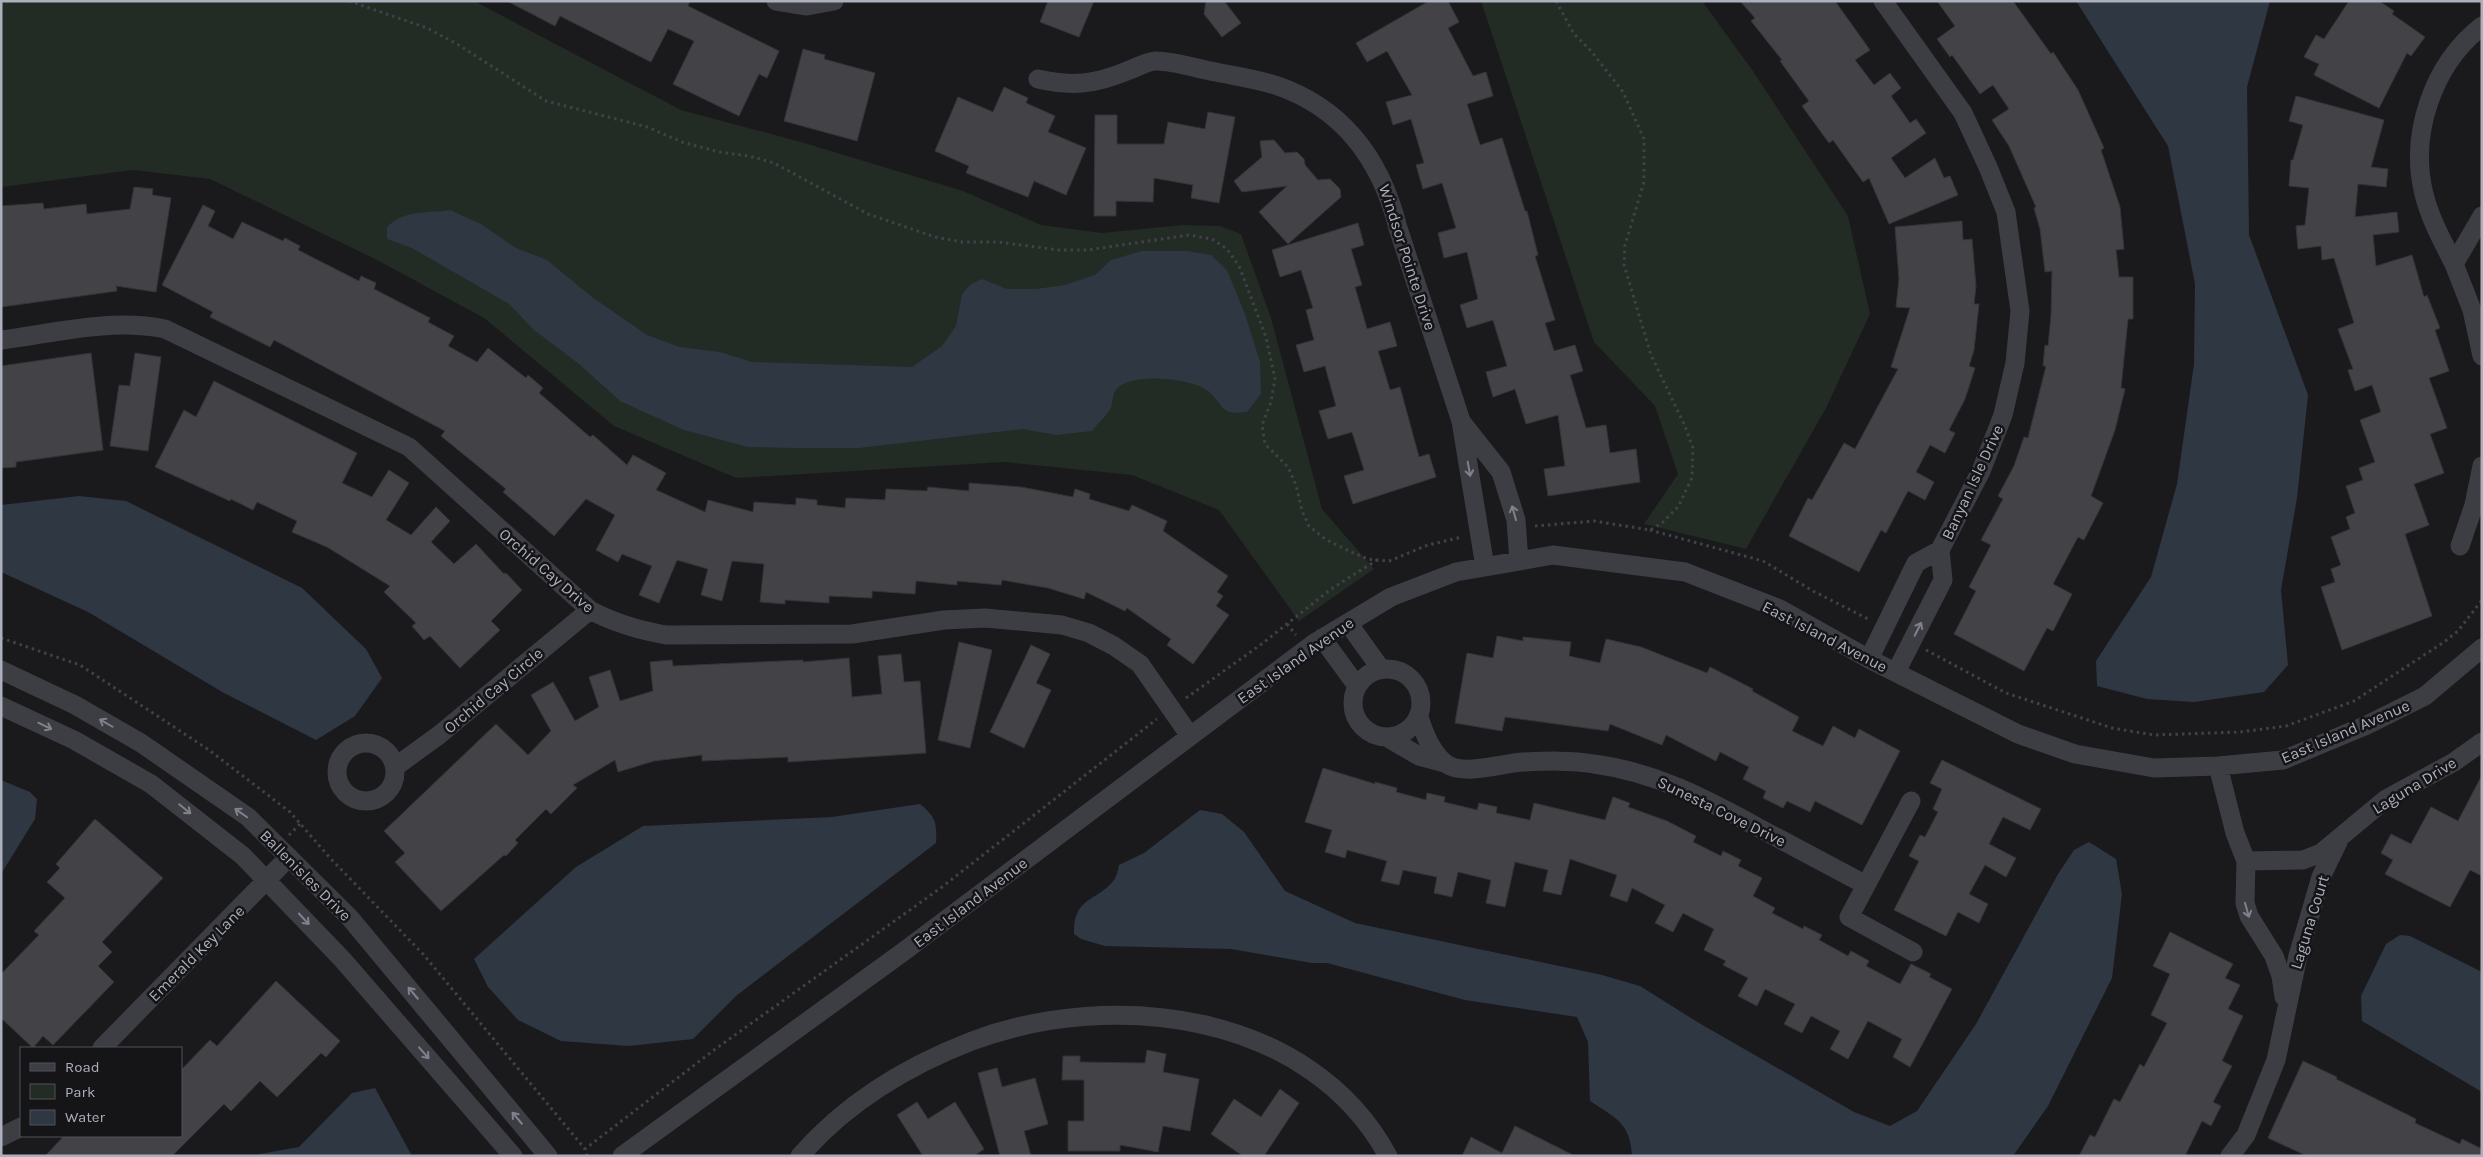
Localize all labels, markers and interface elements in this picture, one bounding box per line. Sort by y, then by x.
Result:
street label: Windsor Pointe Drive [1375,182,1440,333]
street label: Banyan Isle Drive [1937,422,2007,543]
one-way arrow [1465,461,1475,477]
one-way arrow [1508,505,1518,521]
street label: Orchid Cay Drive [495,524,598,617]
street label: East Island Avenue [1759,597,1890,676]
street label: East Island Avenue [1233,613,1357,708]
one-way arrow [1913,621,1923,636]
street label: Orchid Cay Circle [440,643,547,737]
street label: East Island Avenue [2278,696,2412,767]
one-way arrow [99,717,113,727]
one-way arrow [37,722,52,732]
street label: Laguna Drive [2369,753,2460,818]
street label: Sunesta Cove Drive [1655,772,1789,851]
one-way arrow [178,804,191,815]
one-way arrow [234,808,248,818]
street label: Ballenisles Drive [256,826,355,925]
street label: East Island Avenue [910,853,1031,951]
street label: Laguna Court [2286,873,2333,971]
street label: Emerald Key Lane [144,901,248,1005]
one-way arrow [2243,901,2253,917]
one-way arrow [299,912,310,925]
one-way arrow [407,987,418,1000]
legend [20,1047,182,1137]
one-way arrow [418,1047,430,1060]
text: Road [65,1058,100,1076]
text: Park [65,1083,95,1101]
text: Water [65,1108,106,1126]
one-way arrow [511,1112,522,1125]

